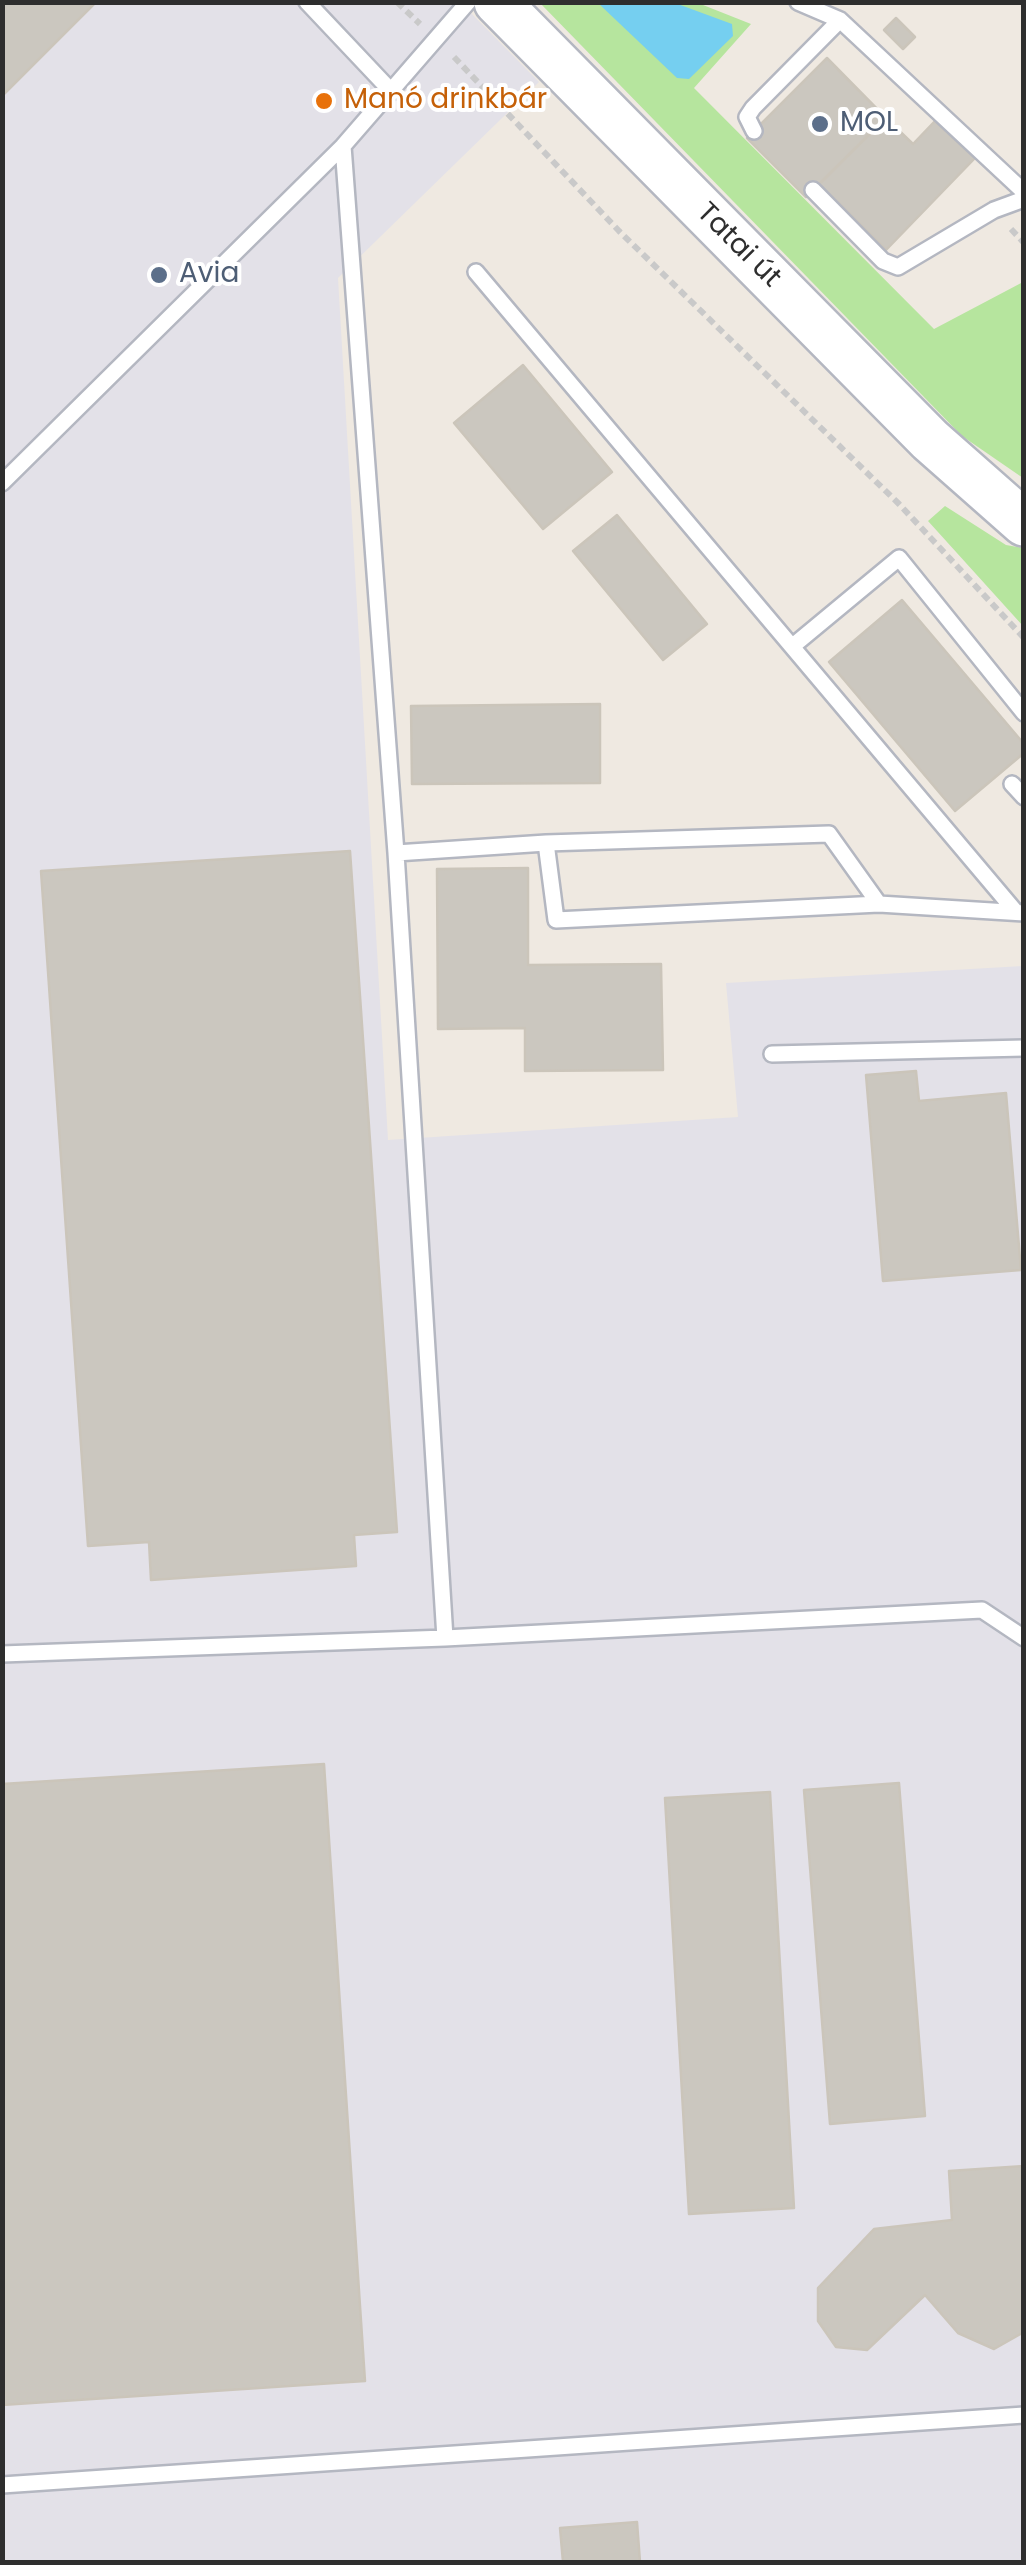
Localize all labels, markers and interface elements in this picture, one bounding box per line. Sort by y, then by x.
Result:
place label: Manó drinkbár [344,84,547,118]
marker: Manó drinkbár [313,90,335,112]
place label: MOL [840,107,898,141]
marker: MOL [809,113,831,135]
street label: Tatai út [689,197,787,295]
place label: Avia [179,258,239,292]
marker: Avia [148,264,170,286]

